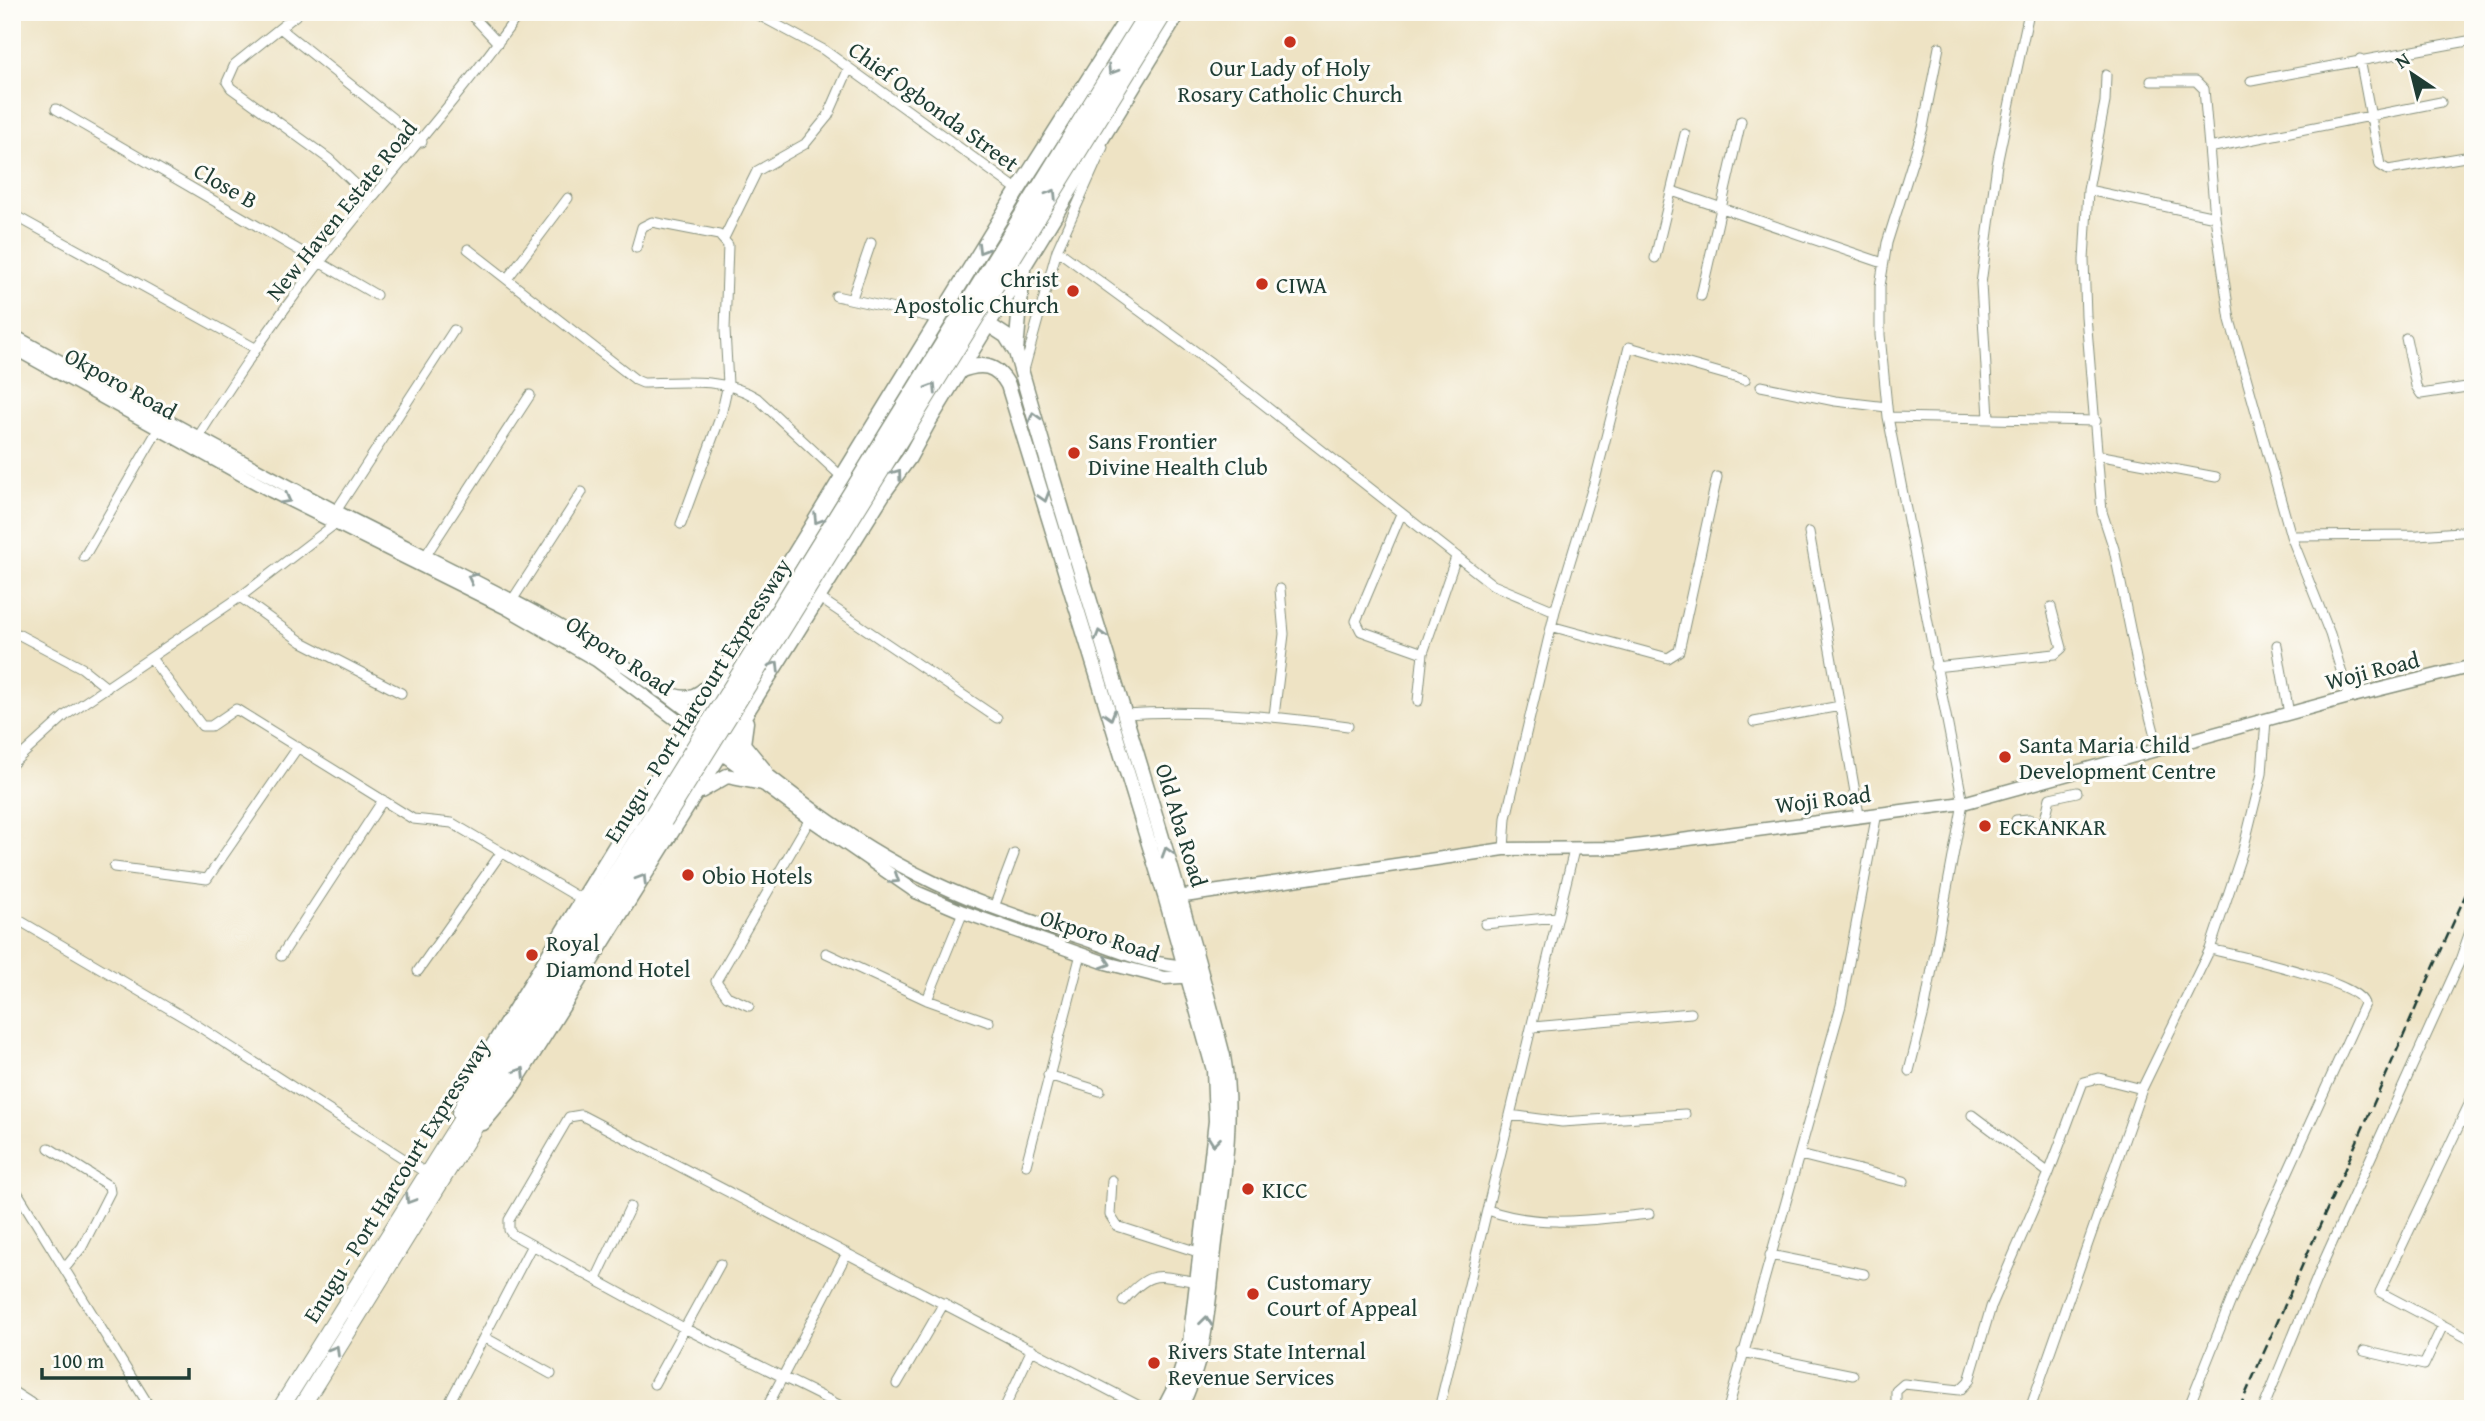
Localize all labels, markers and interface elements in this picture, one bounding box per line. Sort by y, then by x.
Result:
street label: Chief Ogbonda Street [842,33,1026,179]
marker: Our Lady of Holy Rosary Catholic Church [1282,34,1298,50]
north arrow [2376,38,2446,108]
text: N [2389,45,2416,75]
place label: Our Lady of Holy Rosary Catholic Church [1177,51,1403,110]
one-way arrow [1108,63,1121,76]
street label: New Haven Estate Road [258,112,425,308]
street label: Close B [188,154,264,216]
one-way arrow [1043,189,1056,202]
one-way arrow [978,241,991,254]
place label: Christ Apostolic Church [894,262,1059,321]
place label: CIWA [1276,268,1327,301]
marker: CIWA [1254,276,1270,292]
marker: Christ Apostolic Church [1065,283,1081,299]
street label: Okporo Road [59,339,184,428]
one-way arrow [924,382,937,395]
one-way arrow [1027,411,1042,423]
place label: Sans Frontier Divine Health Club [1088,424,1268,483]
marker: Sans Frontier Divine Health Club [1066,445,1082,461]
one-way arrow [889,469,902,482]
one-way arrow [279,490,292,504]
one-way arrow [1035,491,1050,503]
one-way arrow [814,511,827,524]
street label: Enugu - Port Harcourt Expressway [596,551,799,849]
one-way arrow [467,572,479,586]
street label: Okporo Road [559,607,681,704]
one-way arrow [1094,629,1108,642]
street label: Woji Road [2321,642,2423,698]
one-way arrow [767,660,780,673]
one-way arrow [1101,709,1116,721]
place label: Santa Maria Child Development Centre [2019,728,2216,787]
marker: Santa Maria Child Development Centre [1997,749,2013,765]
street label: Old Aba Road [1148,759,1217,892]
street label: Woji Road [1773,777,1873,821]
place label: ECKANKAR [1999,810,2107,843]
marker: ECKANKAR [1977,818,1993,834]
one-way arrow [1161,847,1175,859]
place label: Obio Hotels [702,859,813,892]
marker: Obio Hotels [680,867,696,883]
one-way arrow [887,871,900,883]
one-way arrow [633,874,646,887]
street label: Okporo Road [1036,900,1165,970]
place label: Royal Diamond Hotel [546,926,690,985]
marker: Royal Diamond Hotel [524,947,540,963]
one-way arrow [1099,955,1112,969]
street label: Enugu - Port Harcourt Expressway [295,1031,498,1329]
one-way arrow [513,1067,526,1080]
one-way arrow [1206,1135,1221,1147]
place label: KICC [1262,1173,1308,1206]
marker: KICC [1240,1181,1256,1197]
one-way arrow [405,1192,418,1205]
place label: Customary Court of Appeal [1267,1265,1417,1324]
marker: Customary Court of Appeal [1245,1286,1261,1302]
one-way arrow [1198,1315,1213,1326]
place label: Rivers State Internal Revenue Services [1168,1334,1366,1393]
scale bar [42,1337,189,1381]
text: 100 m [52,1345,104,1376]
one-way arrow [327,1345,340,1357]
marker: Rivers State Internal Revenue Services [1146,1355,1162,1371]

